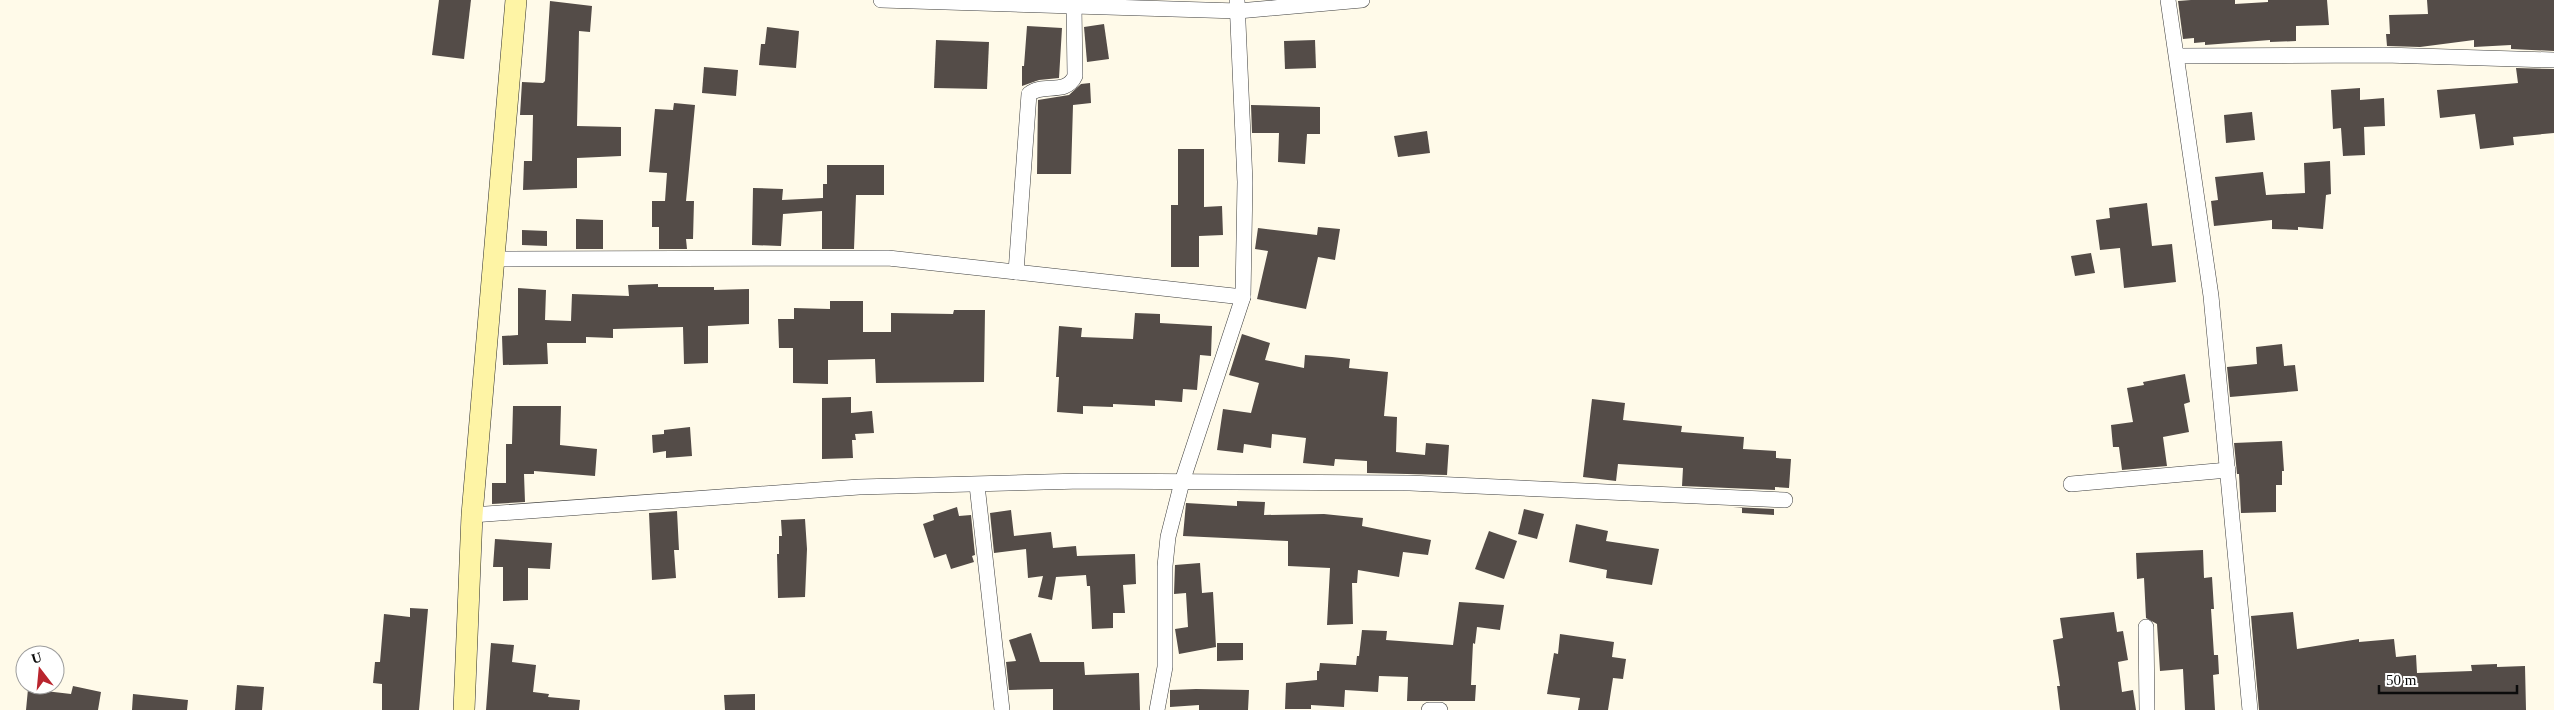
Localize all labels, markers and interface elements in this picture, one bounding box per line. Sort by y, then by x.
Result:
north arrow [15,645,65,695]
text: U [30,649,43,667]
scale bar [2379,662,2516,694]
text: 50 m [2386,672,2417,688]

